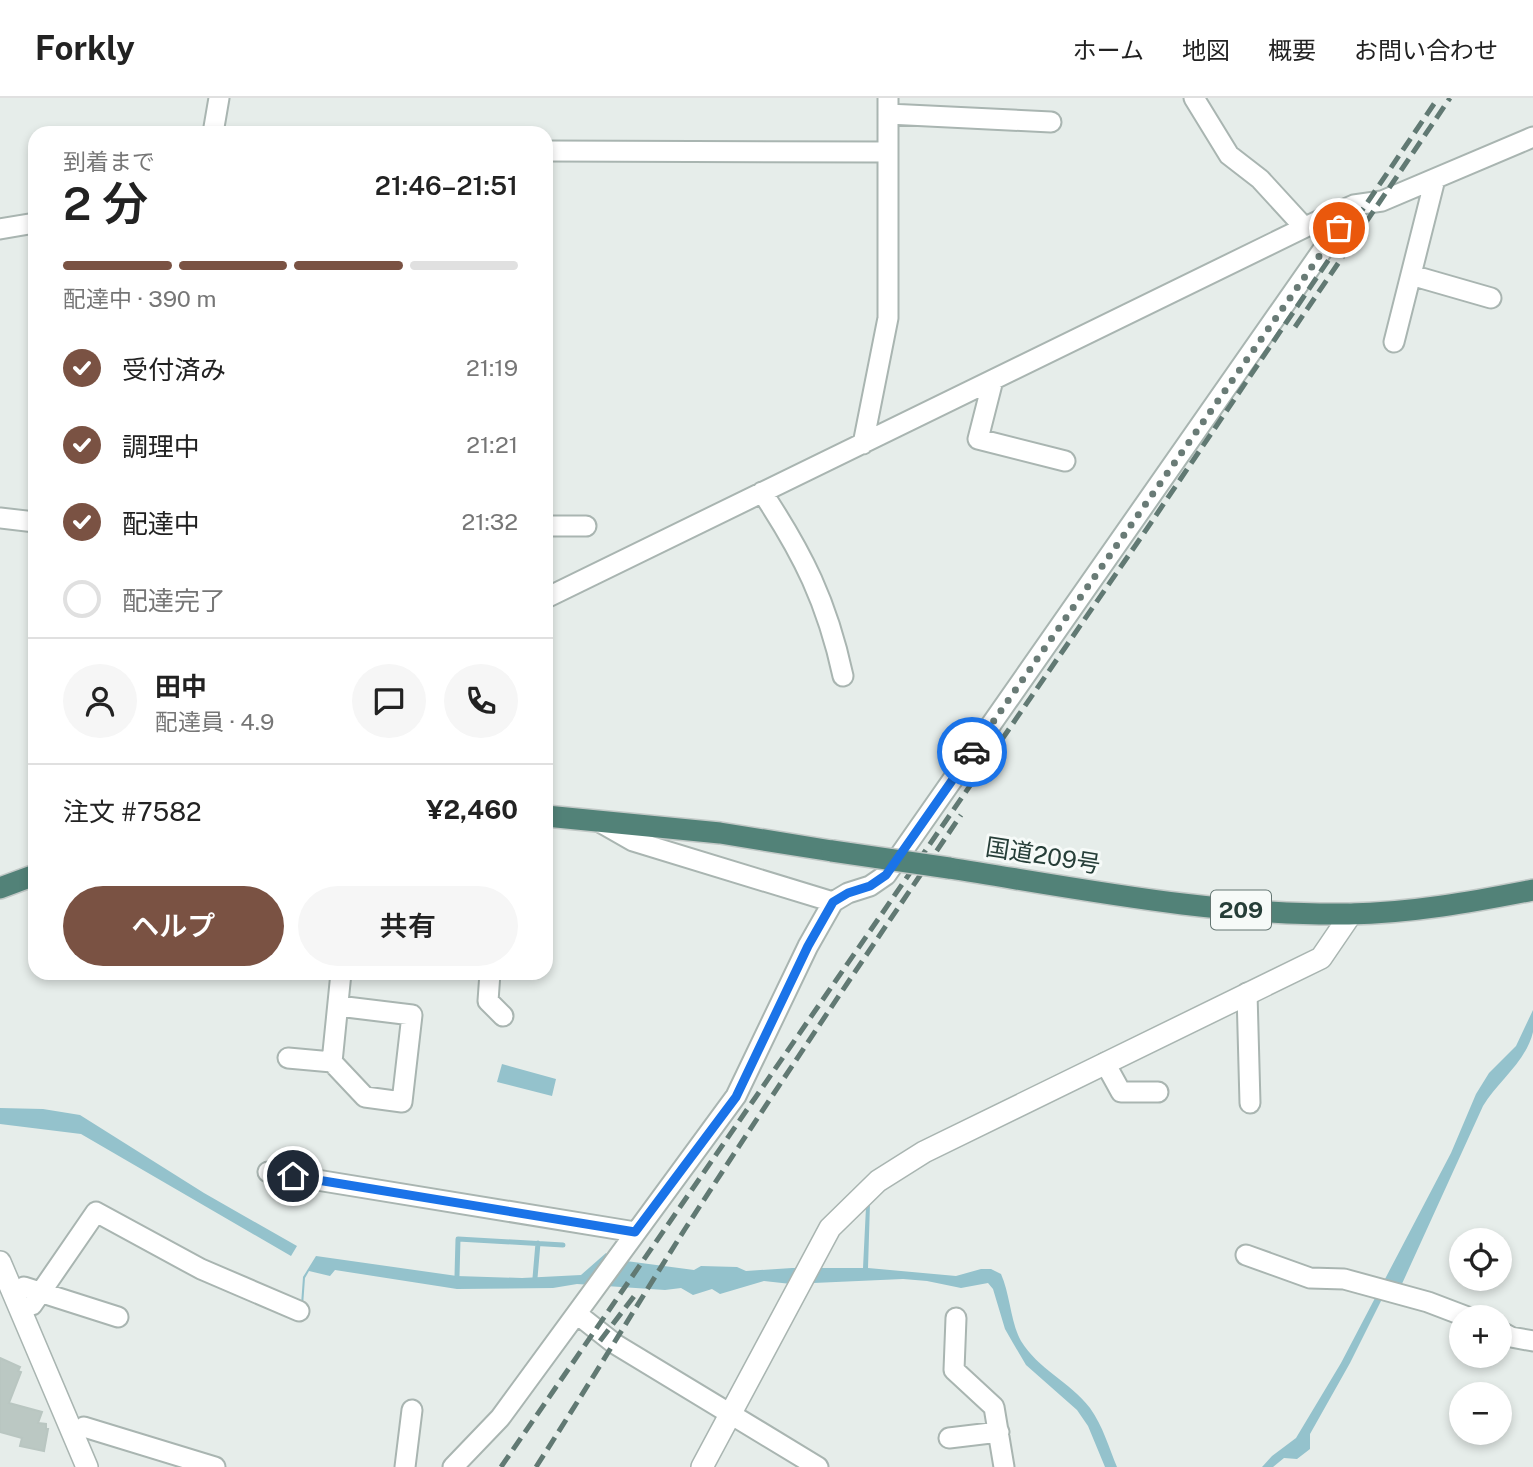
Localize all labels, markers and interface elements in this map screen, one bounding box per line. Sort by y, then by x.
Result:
text: Forkly [35,29,135,67]
text: ホーム [1073,36,1144,64]
text: 地図 [1182,36,1230,64]
text: 概要 [1268,36,1316,64]
text: お問い合わせ [1354,36,1498,64]
text: 到着まで [63,148,155,175]
text: 21:46–21:51 [375,170,518,201]
text: 2 分 [63,176,148,230]
pin [1309,198,1369,258]
icon: bag [1320,209,1358,247]
text: 配達中 · 390 m [63,285,216,312]
icon: check [63,349,101,387]
text: 受付済み [122,354,226,385]
text: 21:19 [466,354,518,381]
icon: check [63,426,101,464]
text: 調理中 [122,431,200,462]
text: 21:21 [466,431,518,458]
icon: check [63,503,101,541]
text: 配達中 [122,508,200,539]
text: 21:32 [462,508,518,535]
text: 配達完了 [122,585,226,616]
button: person [63,664,137,738]
button: chat [352,664,426,738]
button: phone [444,664,518,738]
text: 田中 [155,671,207,702]
text: 配達員 · 4.9 [155,708,274,735]
courier [937,717,1007,787]
icon: car [953,733,991,771]
text: ¥2,460 [426,794,518,825]
text: 注文 #7582 [63,796,202,827]
street label: 国道209号 [984,832,1103,878]
button: ヘルプ [63,886,284,966]
button: 共有 [298,886,518,966]
road number: 209 [1211,890,1271,930]
pin [263,1146,323,1206]
icon: home [274,1157,312,1195]
map controls [1449,1228,1512,1445]
button: locate [1449,1228,1512,1291]
button: + [1449,1305,1512,1368]
button: − [1449,1382,1512,1445]

